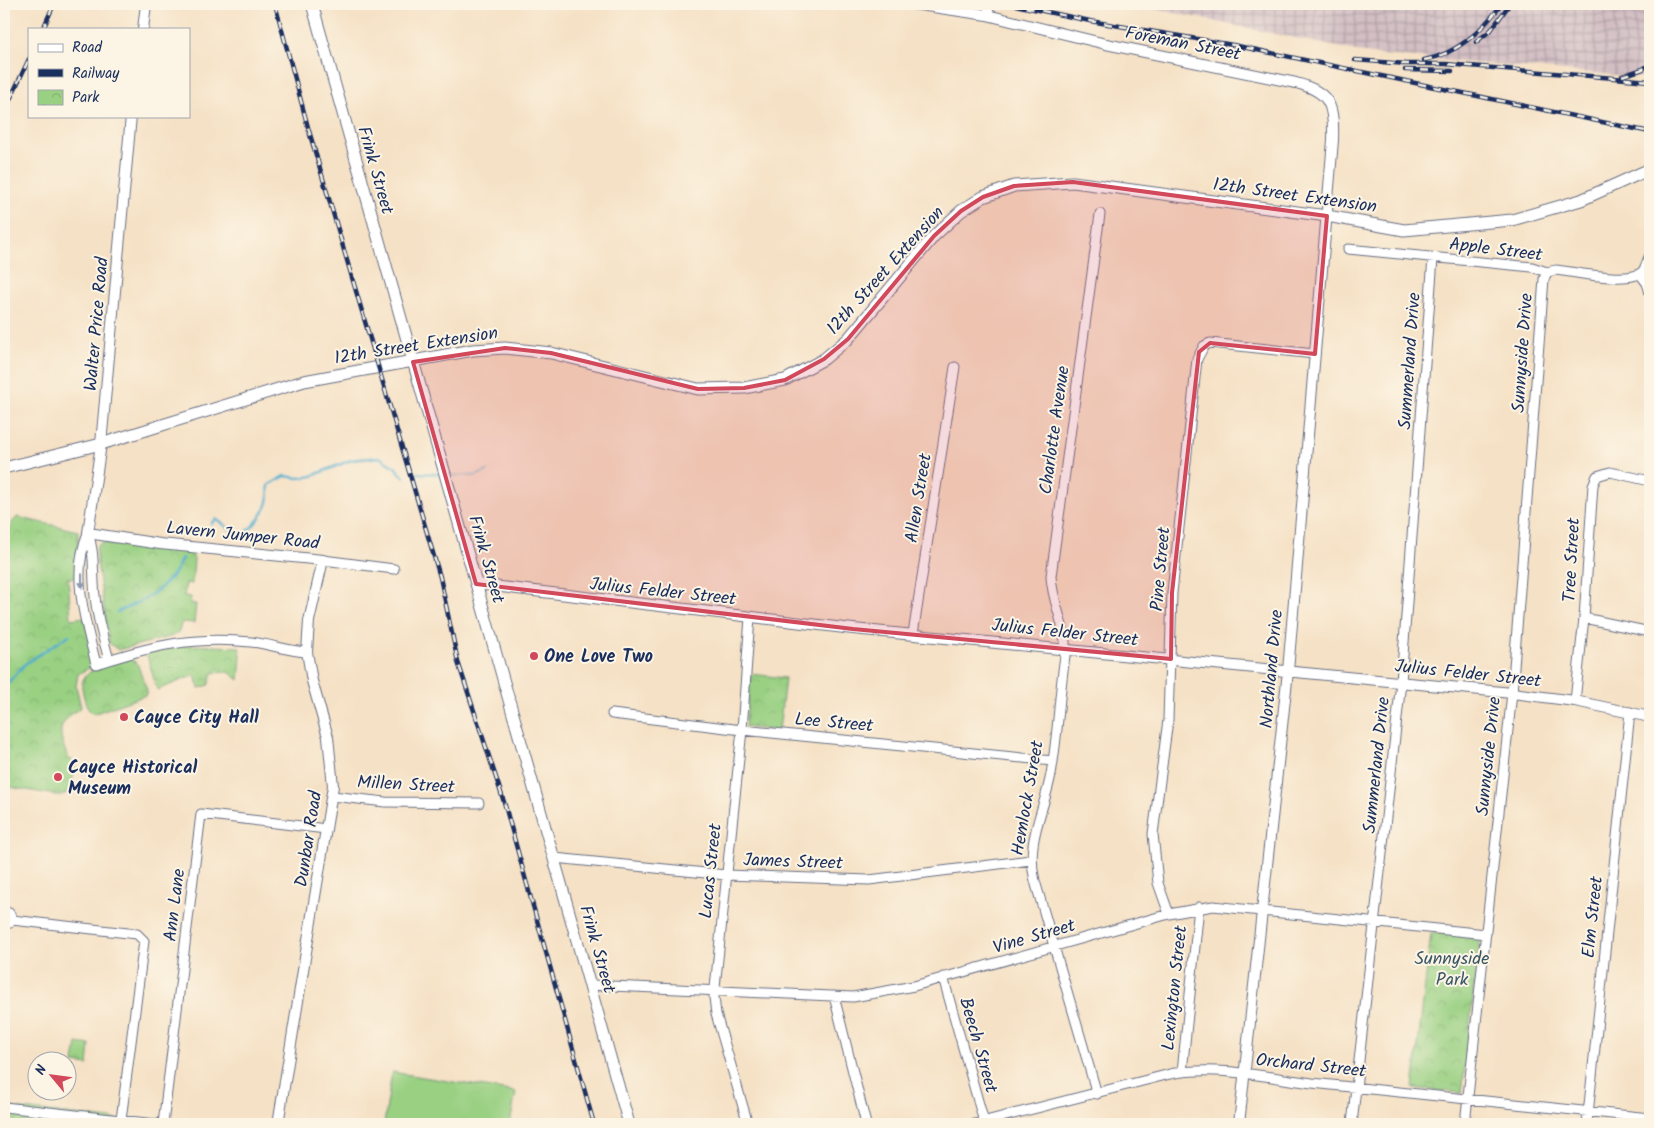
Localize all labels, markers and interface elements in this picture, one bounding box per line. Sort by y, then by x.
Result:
street label: Foreman Street [1123,19,1244,70]
legend [28,28,190,118]
text: Road [72,36,103,60]
text: Railway [72,62,120,86]
text: Park [72,86,100,110]
street label: Frink Street [348,123,401,219]
street label: 12th Street Extension [1211,171,1379,222]
street label: 12th Street Extension [820,200,952,342]
street label: Apple Street [1448,230,1545,271]
street label: Walter Price Road [77,255,118,392]
street label: Summerland Drive [1391,292,1430,431]
street label: Sunnyside Drive [1505,292,1542,414]
street label: 12th Street Extension [332,319,500,374]
street label: Charlotte Avenue [1032,364,1079,496]
street label: Allen Street [898,450,941,545]
street label: Frink Street [459,512,512,608]
street label: Lavern Jumper Road [165,514,322,559]
street label: Tree Street [1556,516,1589,603]
street label: Pine Street [1143,525,1180,613]
street label: Julius Felder Street [588,570,739,615]
one-way arrow [78,573,86,589]
street label: Northland Drive [1253,609,1292,730]
street label: Julius Felder Street [990,611,1141,656]
place label: One Love Two [544,643,653,672]
marker: One Love Two [528,650,540,662]
street label: Julius Felder Street [1393,652,1544,697]
street label: Summerland Drive [1356,695,1399,835]
street label: Sunnyside Drive [1469,695,1510,817]
place label: Cayce City Hall [134,704,259,733]
street label: Lee Street [793,706,875,741]
marker: Cayce City Hall [118,711,130,723]
street label: Hemlock Street [1004,737,1053,858]
place label: Cayce Historical Museum [68,754,197,804]
street label: Millen Street [356,768,457,803]
marker: Cayce Historical Museum [52,771,64,783]
street label: Dunbar Road [288,788,332,889]
street label: Lucas Street [692,821,731,920]
street label: James Street [743,846,844,879]
street label: Ann Lane [157,867,194,943]
street label: Elm Street [1575,874,1612,960]
street label: Frink Street [570,902,623,998]
street label: Vine Street [990,912,1080,963]
street label: Lexington Street [1155,923,1197,1052]
park label: Sunnyside Park [1415,945,1489,995]
street label: Beech Street [950,994,1005,1098]
street label: Orchard Street [1254,1046,1369,1087]
north arrow [28,1050,78,1100]
text: N [30,1061,53,1079]

